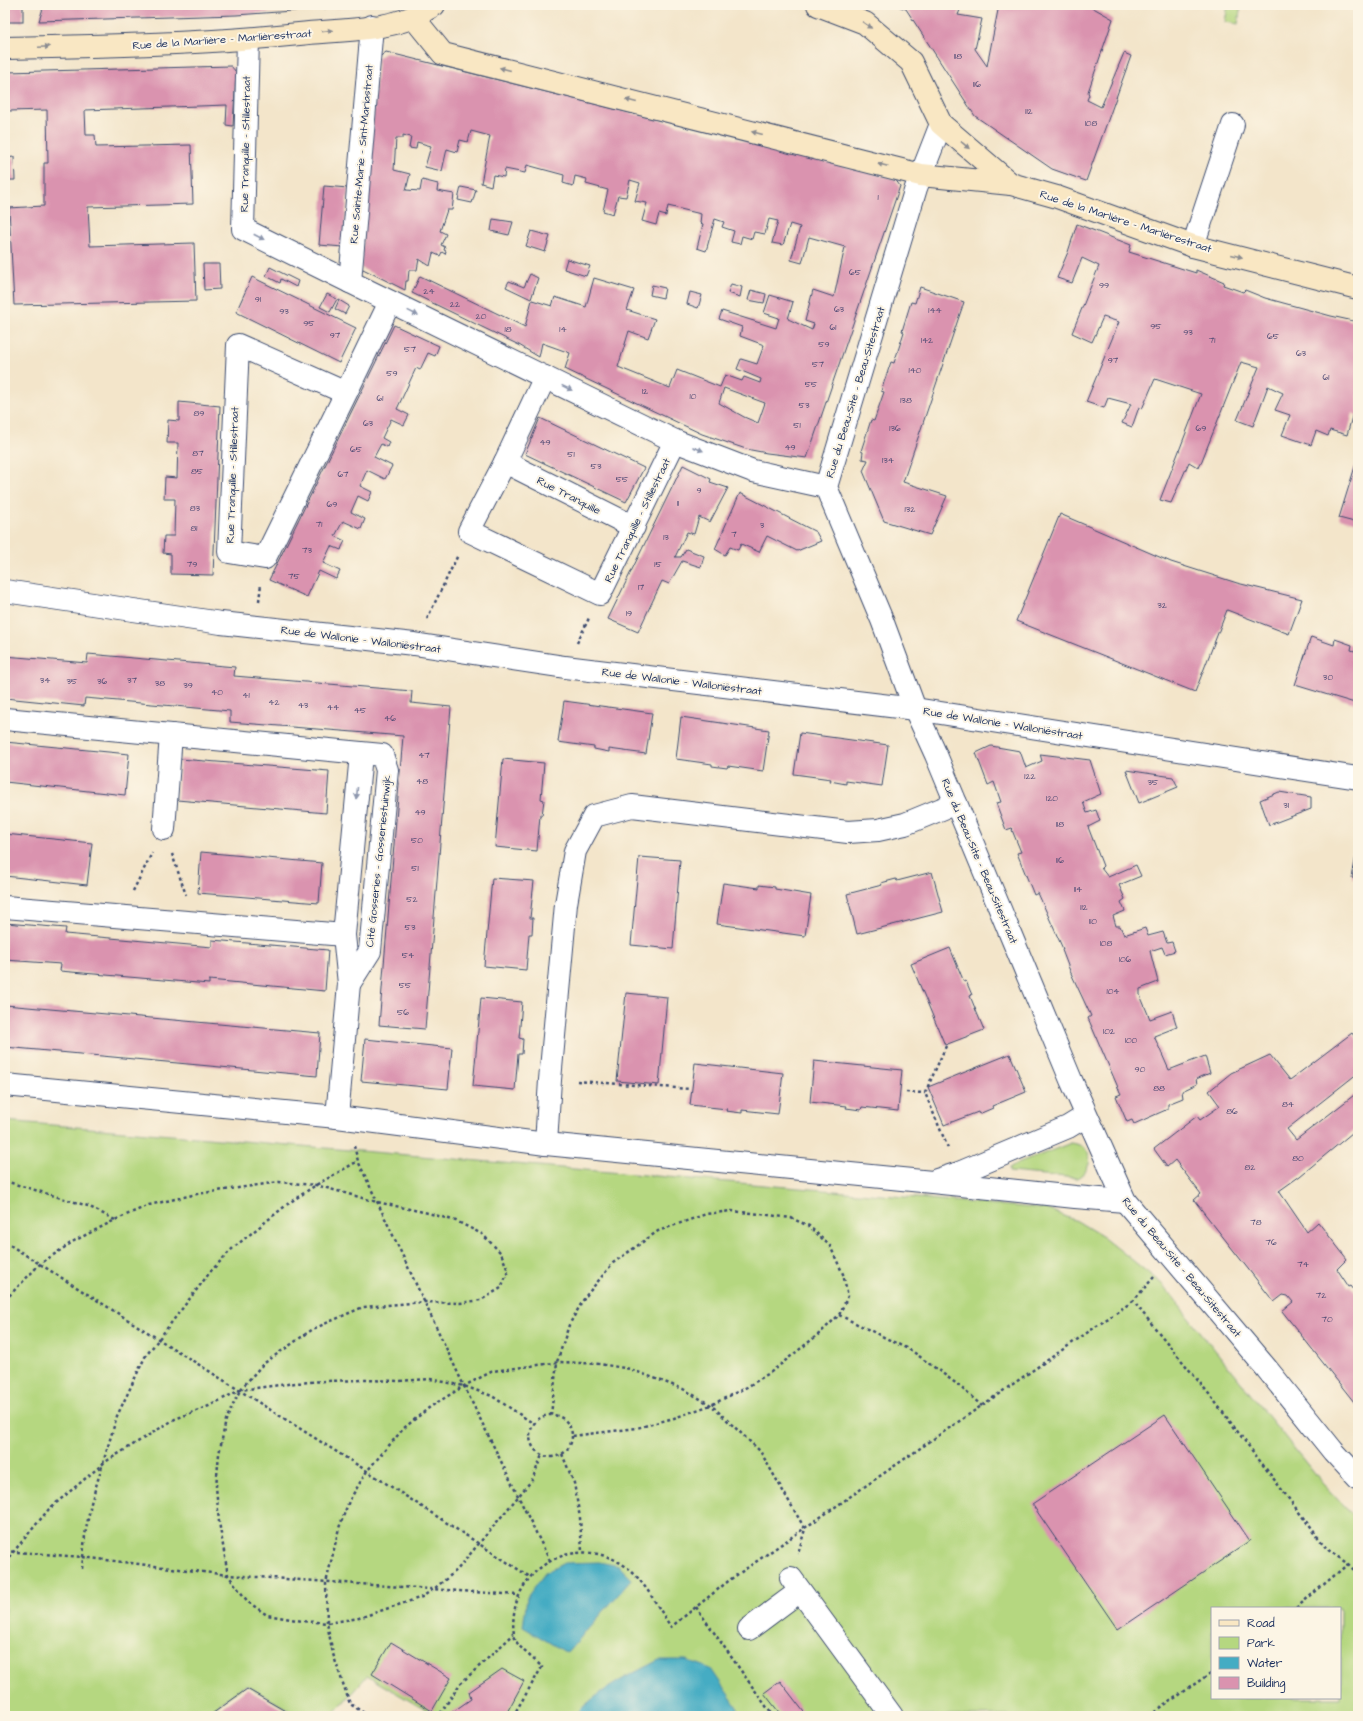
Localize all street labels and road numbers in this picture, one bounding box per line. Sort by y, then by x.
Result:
street label: Rue de la Marlière - Marlièrestraat [132,26,313,53]
street label: Rue Sainte-Marie - Sint-Mariastraat [346,63,377,244]
street label: Rue Tranquille - Stillestraat [237,75,254,212]
street label: Rue de la Marlière - Marlièrestraat [1038,187,1214,257]
street label: Rue du Beau-Site - Beau-Sitestraat [822,304,889,480]
street label: Rue Tranquille - Stillestraat [223,406,242,544]
street label: Rue Tranquille - Stillestraat [601,455,674,585]
street label: Rue Tranquille [534,473,603,518]
street label: Rue de Wallonie - Walloniëstraat [280,622,442,657]
street label: Rue de Wallonie - Walloniëstraat [601,664,763,699]
street label: Rue de Wallonie - Walloniëstraat [922,703,1084,744]
street label: Cité Gosseries - Gosseriestuinwijk [362,774,395,948]
street label: Rue du Beau-Site - Beau-Sitestraat [938,776,1021,947]
street label: Rue du Beau-Site - Beau-Sitestraat [1119,1194,1245,1341]

